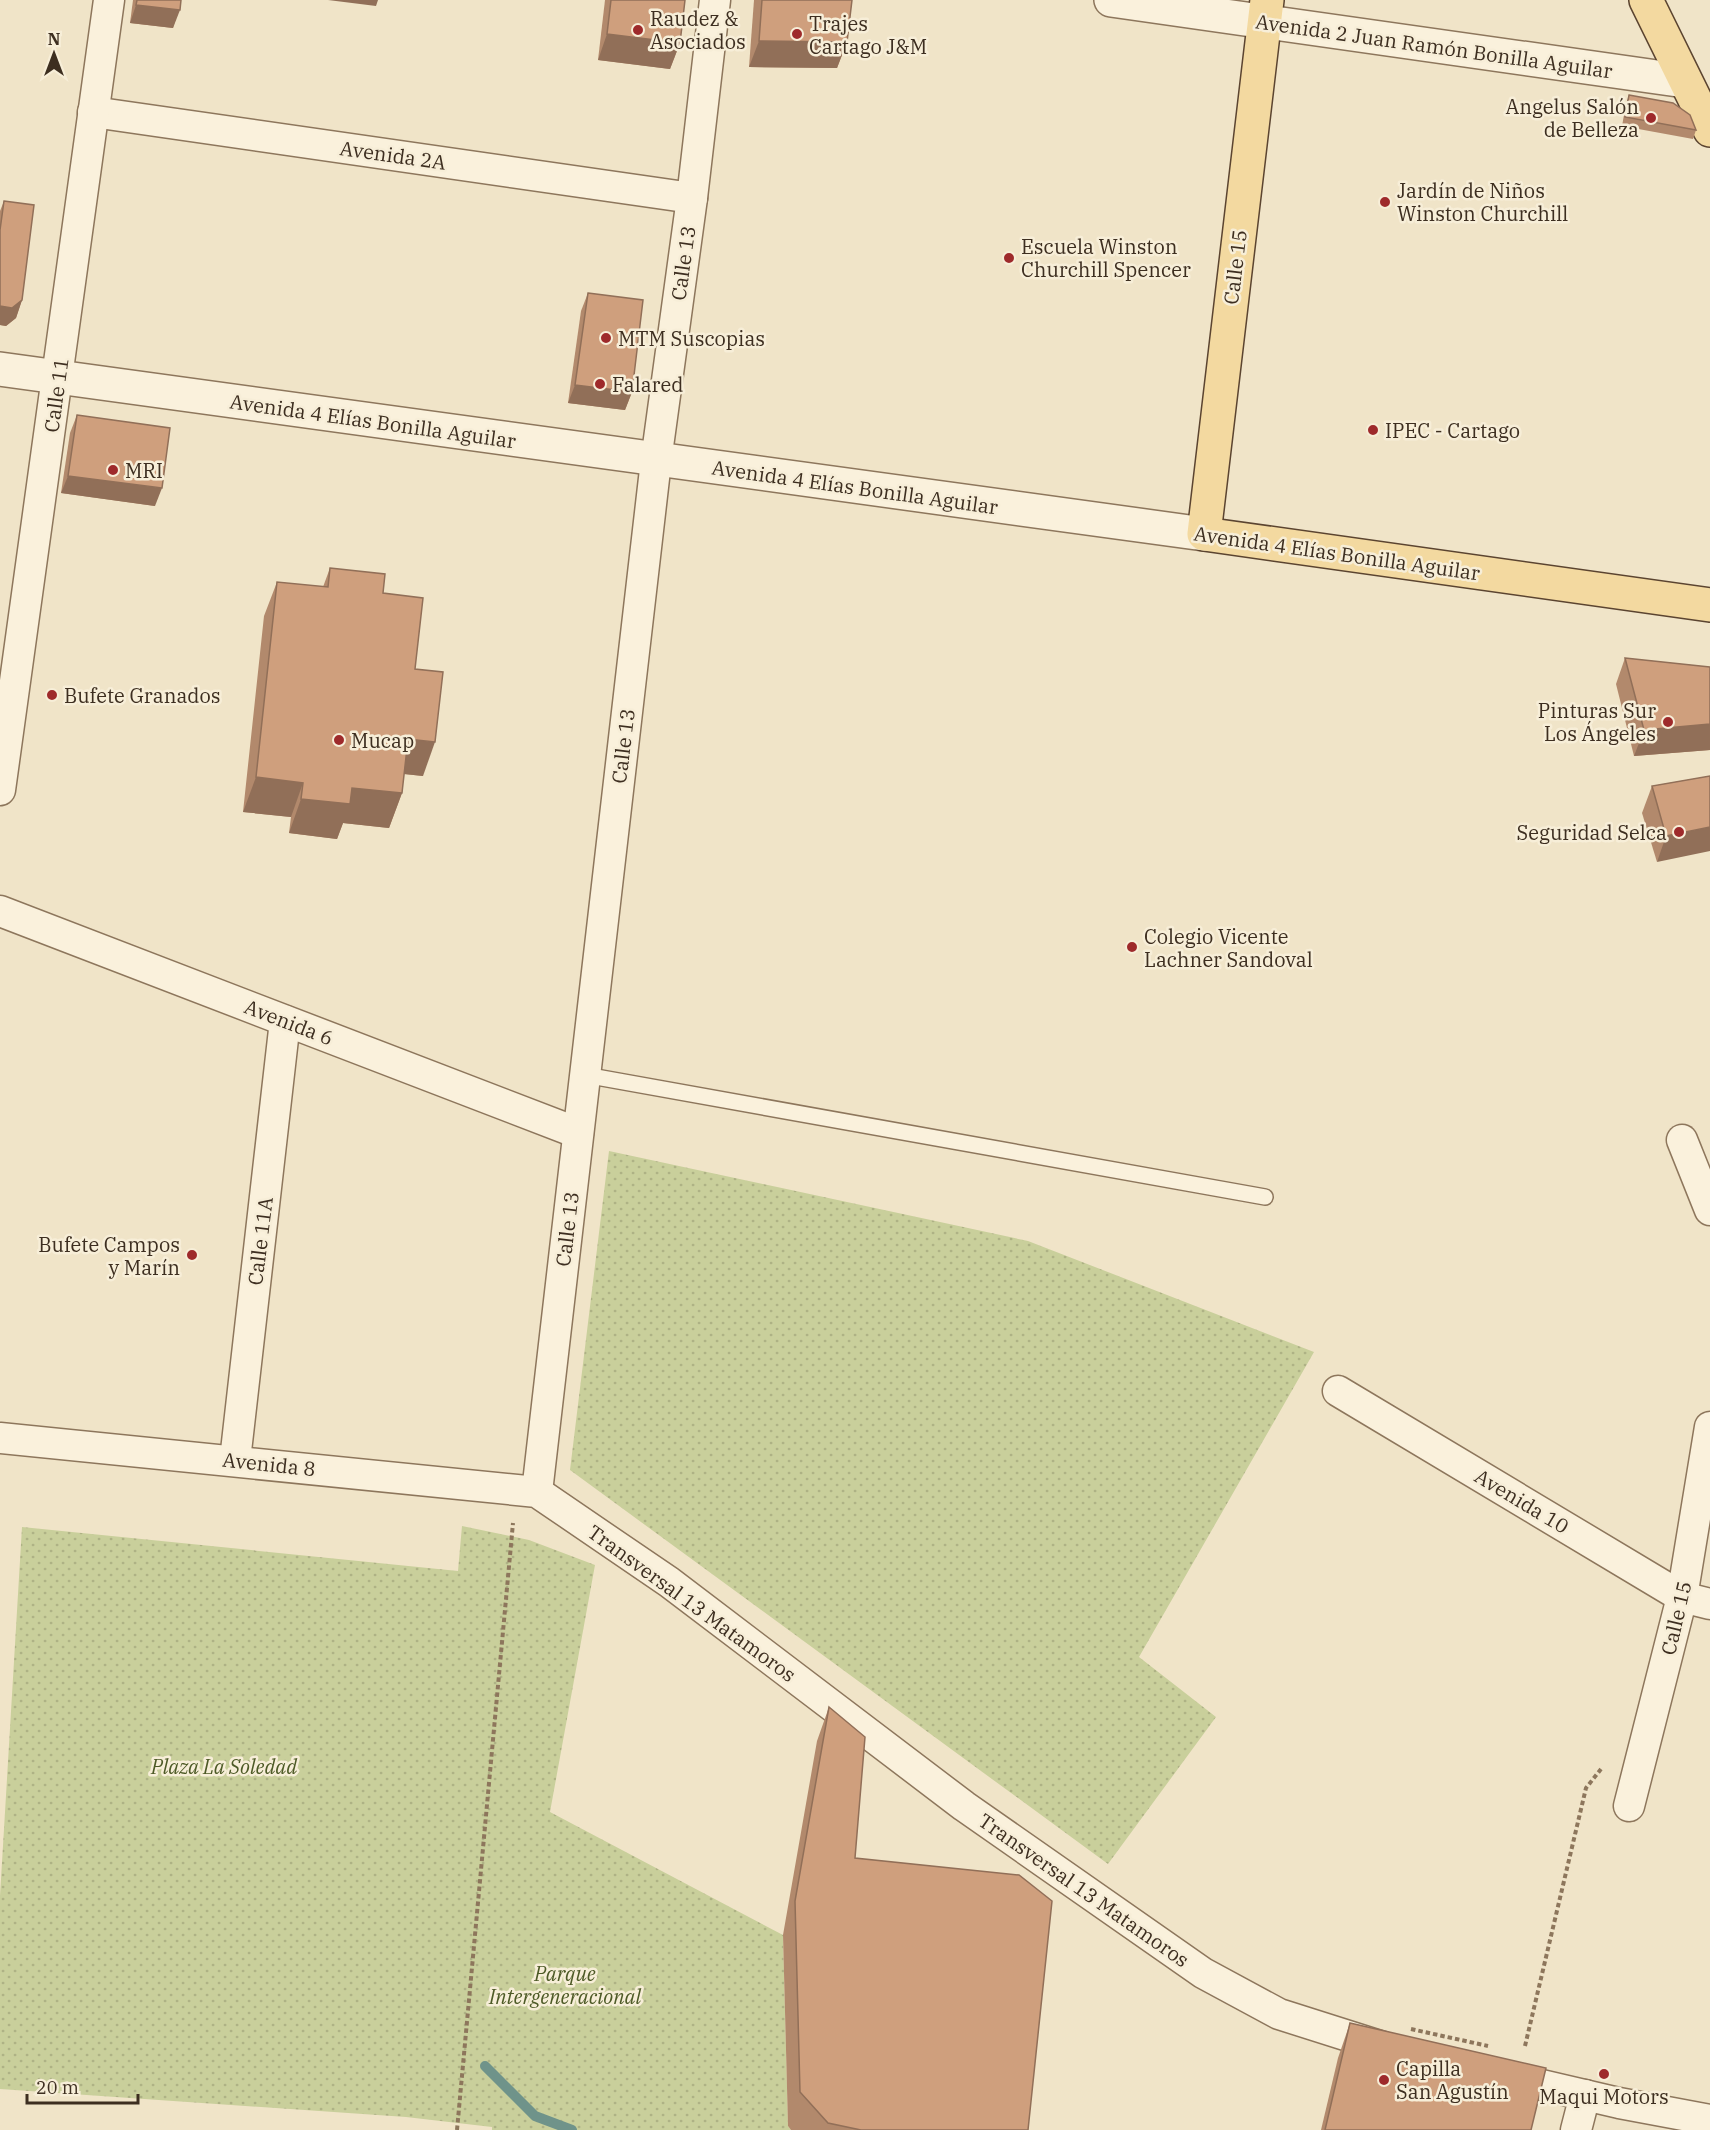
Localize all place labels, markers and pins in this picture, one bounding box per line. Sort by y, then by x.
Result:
place label: Raudez & Asociados [650,5,746,55]
place label: Trajes Cartago J&M [809,10,927,60]
marker: Raudez & Asociados [631,23,645,37]
marker: Trajes Cartago J&M [790,27,804,41]
place label: Angelus Salón de Belleza [1506,93,1639,143]
marker: Angelus Salón de Belleza [1644,111,1658,125]
place label: Jardín de Niños Winston Churchill [1397,177,1568,227]
marker: Jardín de Niños Winston Churchill [1378,195,1392,209]
place label: Escuela Winston Churchill Spencer [1021,233,1191,283]
marker: Escuela Winston Churchill Spencer [1002,251,1016,265]
place label: MTM Suscopias [618,325,765,352]
marker: MTM Suscopias [599,331,613,345]
place label: Falared [612,371,684,398]
marker: Falared [593,377,607,391]
place label: IPEC - Cartago [1385,417,1520,444]
marker: IPEC - Cartago [1366,423,1380,437]
place label: MRI [125,457,163,484]
marker: MRI [106,463,120,477]
place label: Bufete Granados [64,682,221,709]
marker: Bufete Granados [45,688,59,702]
place label: Pinturas Sur Los Ángeles [1538,697,1656,747]
marker: Pinturas Sur Los Ángeles [1661,715,1675,729]
place label: Mucap [351,727,414,754]
marker: Mucap [332,733,346,747]
place label: Seguridad Selca [1517,819,1667,846]
marker: Seguridad Selca [1672,825,1686,839]
place label: Colegio Vicente Lachner Sandoval [1144,923,1313,973]
marker: Colegio Vicente Lachner Sandoval [1125,940,1139,954]
place label: Bufete Campos y Marín [38,1231,180,1281]
marker: Bufete Campos y Marín [185,1248,199,1262]
place label: Capilla San Agustín [1396,2055,1509,2105]
marker: Maqui Motors [1597,2067,1611,2081]
marker: Capilla San Agustín [1377,2073,1391,2087]
place label: Maqui Motors [1539,2083,1669,2110]

